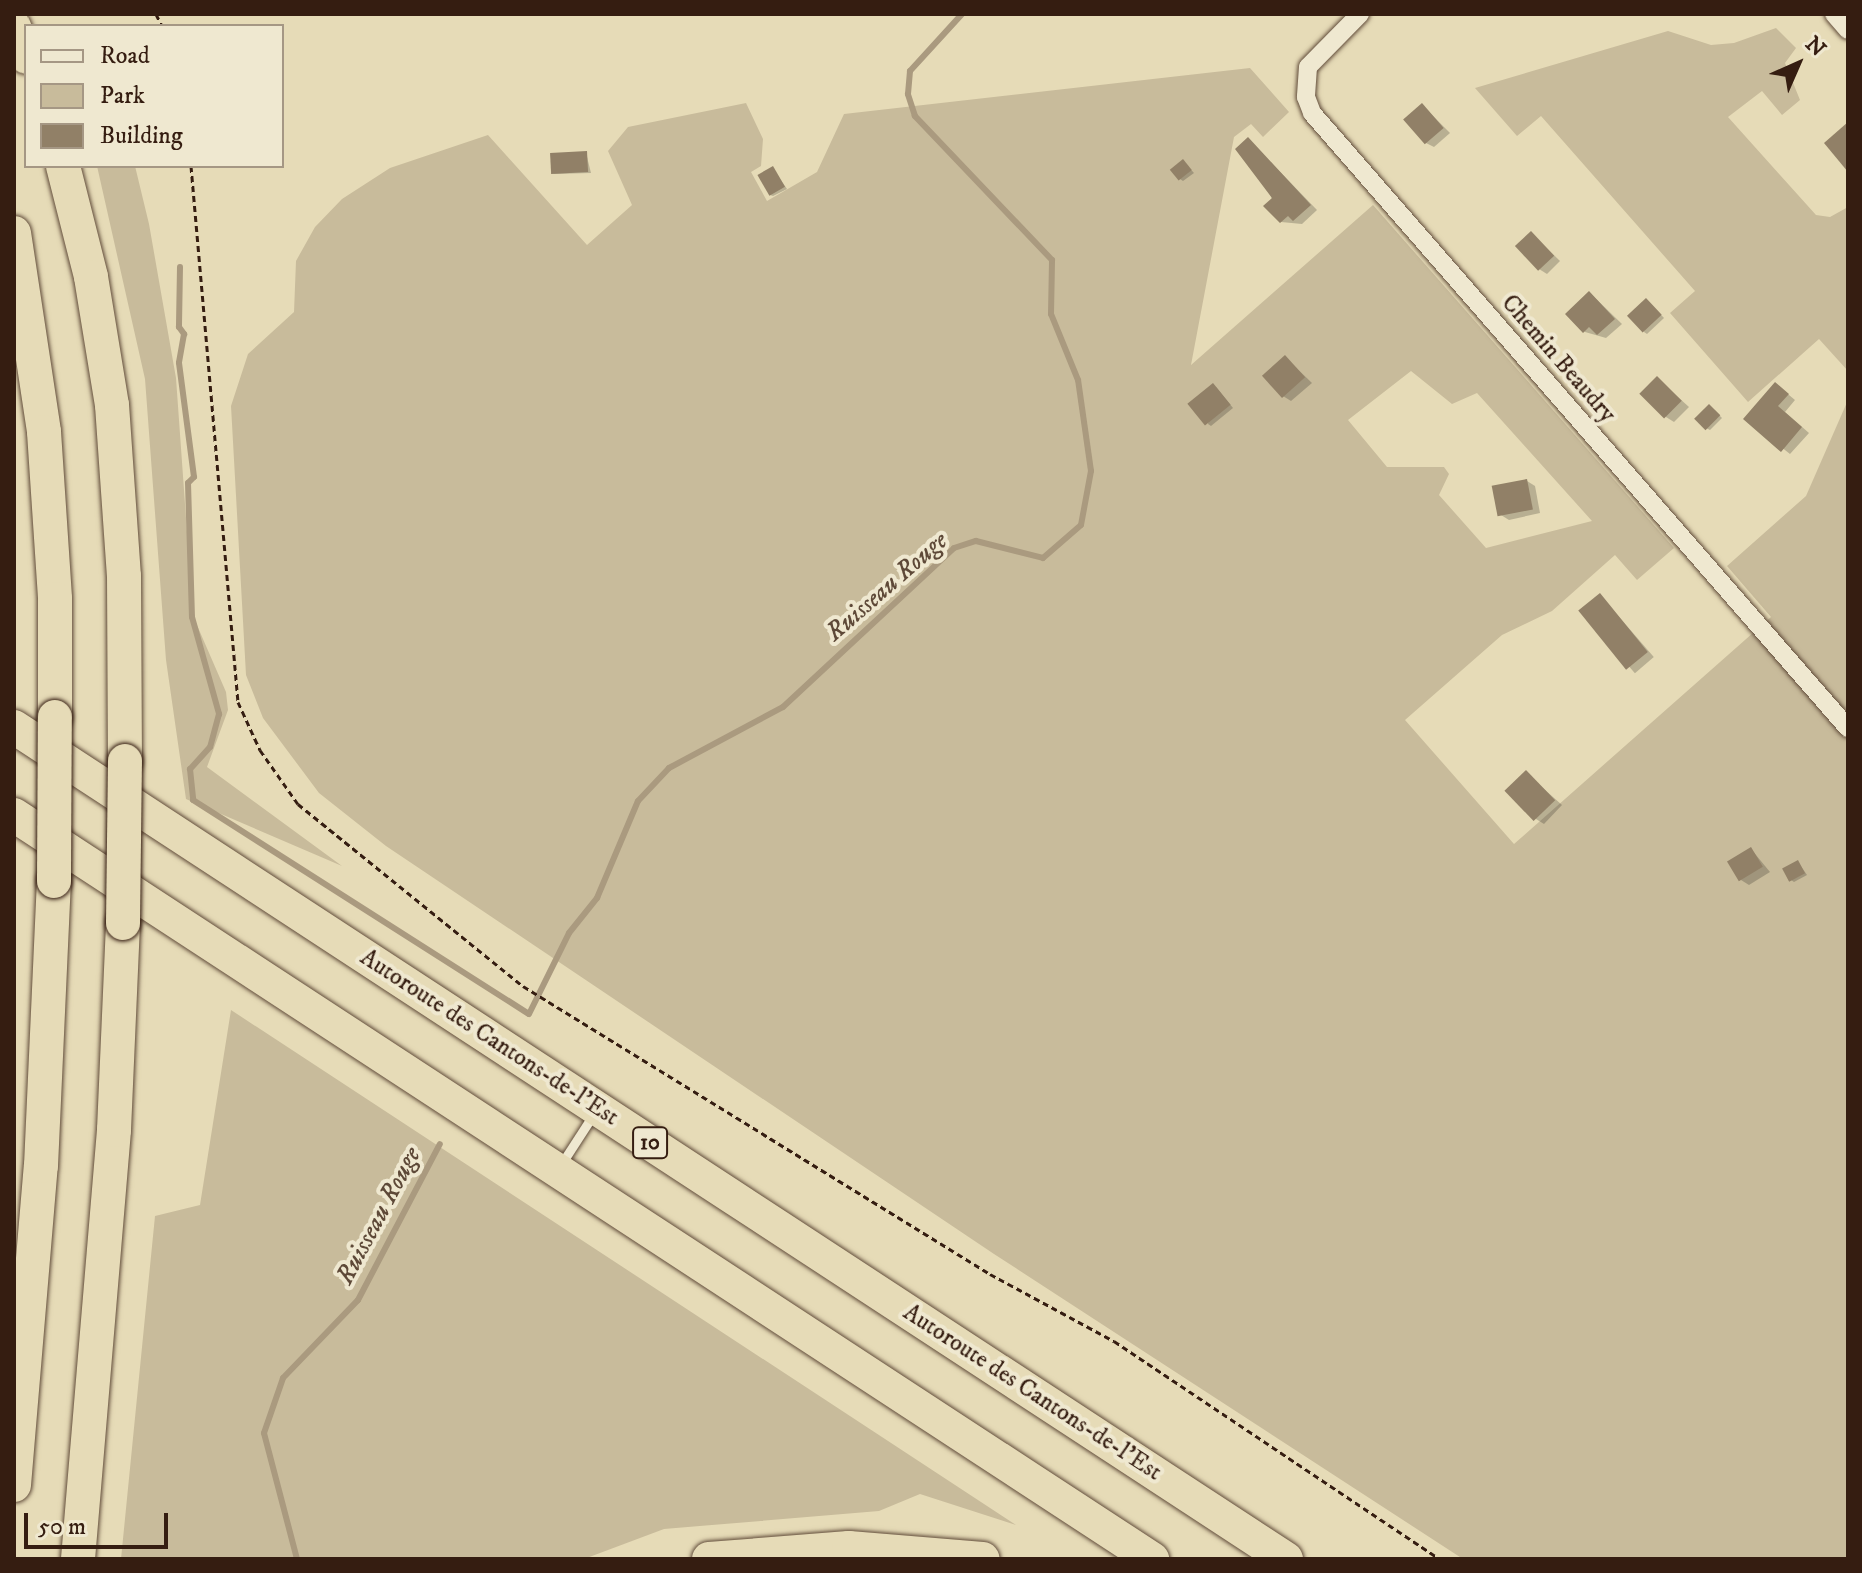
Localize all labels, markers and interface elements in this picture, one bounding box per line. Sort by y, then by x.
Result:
legend [24,24,284,168]
north arrow [1758,24,1838,104]
text: N [1799,31,1831,63]
text: Road [100,41,150,71]
text: Park [100,81,145,111]
text: Building [100,121,183,151]
street label: Chemin Beaudry [1495,289,1621,429]
water label: Ruisseau Rouge [820,526,954,648]
street label: Autoroute des Cantons-de-l'Est [354,944,624,1132]
road number: 10 [632,1125,668,1161]
water label: Ruisseau Rouge [330,1142,428,1290]
street label: Autoroute des Cantons-de-l'Est [897,1299,1167,1487]
scale bar [28,1497,172,1547]
text: 50 m [38,1512,86,1542]

